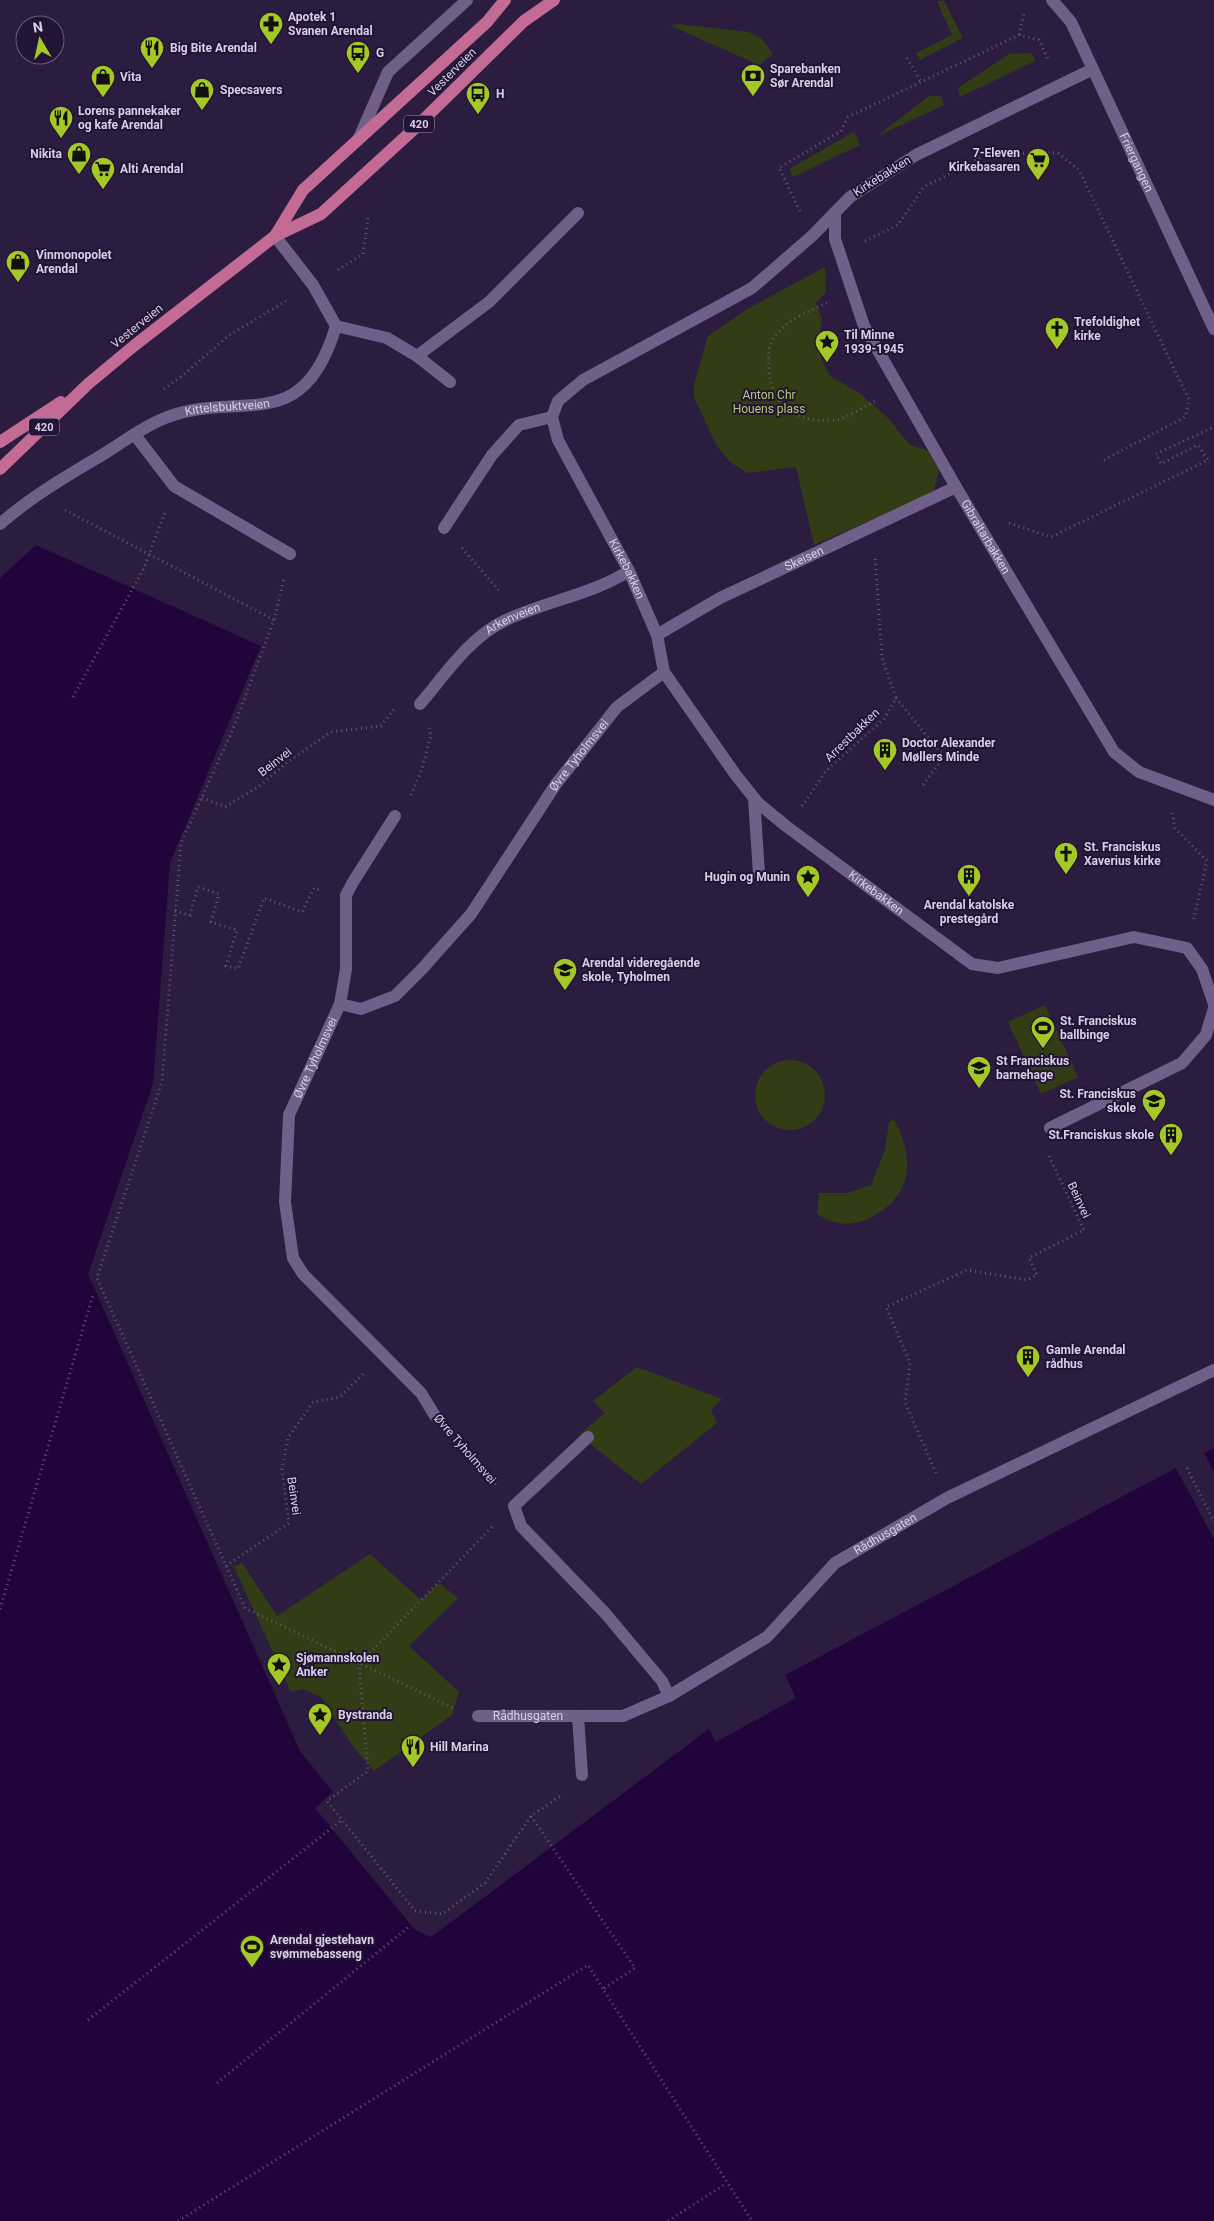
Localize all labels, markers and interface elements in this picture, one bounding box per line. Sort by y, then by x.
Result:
place label: Apotek 1 Svanen Arendal [288,10,373,38]
pharmacy icon: Apotek 1 Svanen Arendal [258,11,284,45]
north arrow [15,15,65,65]
text: N [32,18,44,36]
restaurant icon: Big Bite Arendal [139,35,165,69]
bus stop icon: G [345,40,371,74]
place label: Big Bite Arendal [170,41,257,55]
street label: Vesterveien [425,45,479,99]
place label: G [376,46,384,60]
place label: Sparebanken Sør Arendal [770,62,841,90]
bank icon: Sparebanken Sør Arendal [740,63,766,97]
shop icon: Vita [90,64,116,98]
place label: Vita [120,70,142,84]
shop icon: Specsavers [189,77,215,111]
bus stop icon: H [465,81,491,115]
place label: Specsavers [220,83,282,97]
place label: H [496,87,504,101]
place label: Lorens pannekaker og kafe Arendal [78,104,182,132]
restaurant icon: Lorens pannekaker og kafe Arendal [48,105,74,139]
road number: 420 [404,116,434,132]
street label: Friergangen [1117,131,1156,194]
shop icon: Nikita [66,141,92,175]
place label: 7-Eleven Kirkebasaren [949,146,1020,174]
place label: Nikita [30,147,63,161]
supermarket icon: 7-Eleven Kirkebasaren [1025,147,1051,181]
street label: Kirkebakken [851,153,913,199]
supermarket icon: Alti Arendal [90,156,116,190]
place label: Alti Arendal [120,162,183,176]
place label: Vinmonopolet Arendal [36,248,112,276]
shop icon: Vinmonopolet Arendal [5,249,31,283]
street label: Vesterveien [108,301,166,351]
place label: Trefoldighet kirke [1074,315,1140,343]
church icon: Trefoldighet kirke [1044,316,1070,350]
place label: Til Minne 1939-1945 [844,328,904,356]
place icon: Til Minne 1939-1945 [814,329,840,363]
park label: Anton Chr Houens plass [733,388,805,416]
street label: Kittelsbuktveien [184,396,271,419]
road number: 420 [29,418,59,436]
street label: Gibraltarbakken [958,497,1013,576]
street label: Kirkebakken [606,537,647,601]
street label: Skeisen [782,543,826,574]
street label: Arkenveien [483,600,542,637]
street label: Arrestbakken [822,705,882,765]
street label: Øvre Tyholmsvei [546,716,612,794]
place label: Doctor Alexander Møllers Minde [902,736,996,764]
building icon: Doctor Alexander Møllers Minde [872,737,898,771]
street label: Beinvei [256,745,295,779]
place label: St. Franciskus Xaverius kirke [1084,840,1161,868]
church icon: St. Franciskus Xaverius kirke [1053,841,1079,875]
building icon: Arendal katolske prestegård [956,863,982,897]
place icon: Hugin og Munin [795,864,821,898]
street label: Kirkebakken [846,868,906,918]
place label: Hugin og Munin [705,870,790,884]
place label: Arendal katolske prestegård [924,898,1015,926]
place label: Arendal videregående skole, Tyholmen [582,956,700,984]
school or university icon: Arendal videregående skole, Tyholmen [552,957,578,991]
place label: St. Franciskus ballbinge [1060,1014,1137,1042]
street label: Øvre Tyholmsvei [291,1015,340,1101]
sports icon: St. Franciskus ballbinge [1030,1015,1056,1049]
place label: St Franciskus barnehage [996,1054,1069,1082]
school or university icon: St Franciskus barnehage [966,1055,992,1089]
place label: St. Franciskus skole [1059,1087,1137,1115]
school or university icon: St. Franciskus skole [1141,1088,1167,1122]
building icon: St.Franciskus skole [1158,1122,1184,1156]
place label: St.Franciskus skole [1048,1128,1155,1142]
street label: Beinvei [1065,1180,1093,1220]
place label: Gamle Arendal rådhus [1046,1343,1126,1371]
building icon: Gamle Arendal rådhus [1015,1344,1041,1378]
street label: Øvre Tyholmsvei [431,1411,499,1487]
street label: Beinvei [284,1476,304,1516]
street label: Rådhusgaten [851,1510,919,1558]
place label: Sjømannskolen Anker [296,1651,380,1679]
place icon: Sjømannskolen Anker [266,1652,292,1686]
place icon: Bystranda [307,1702,333,1736]
place label: Bystranda [338,1708,393,1722]
street label: Rådhusgaten [493,1709,563,1723]
restaurant icon: Hill Marina [400,1734,426,1768]
place label: Hill Marina [430,1740,489,1754]
place label: Arendal gjestehavn svømmebasseng [270,1933,374,1961]
sports icon: Arendal gjestehavn svømmebasseng [239,1934,265,1968]

